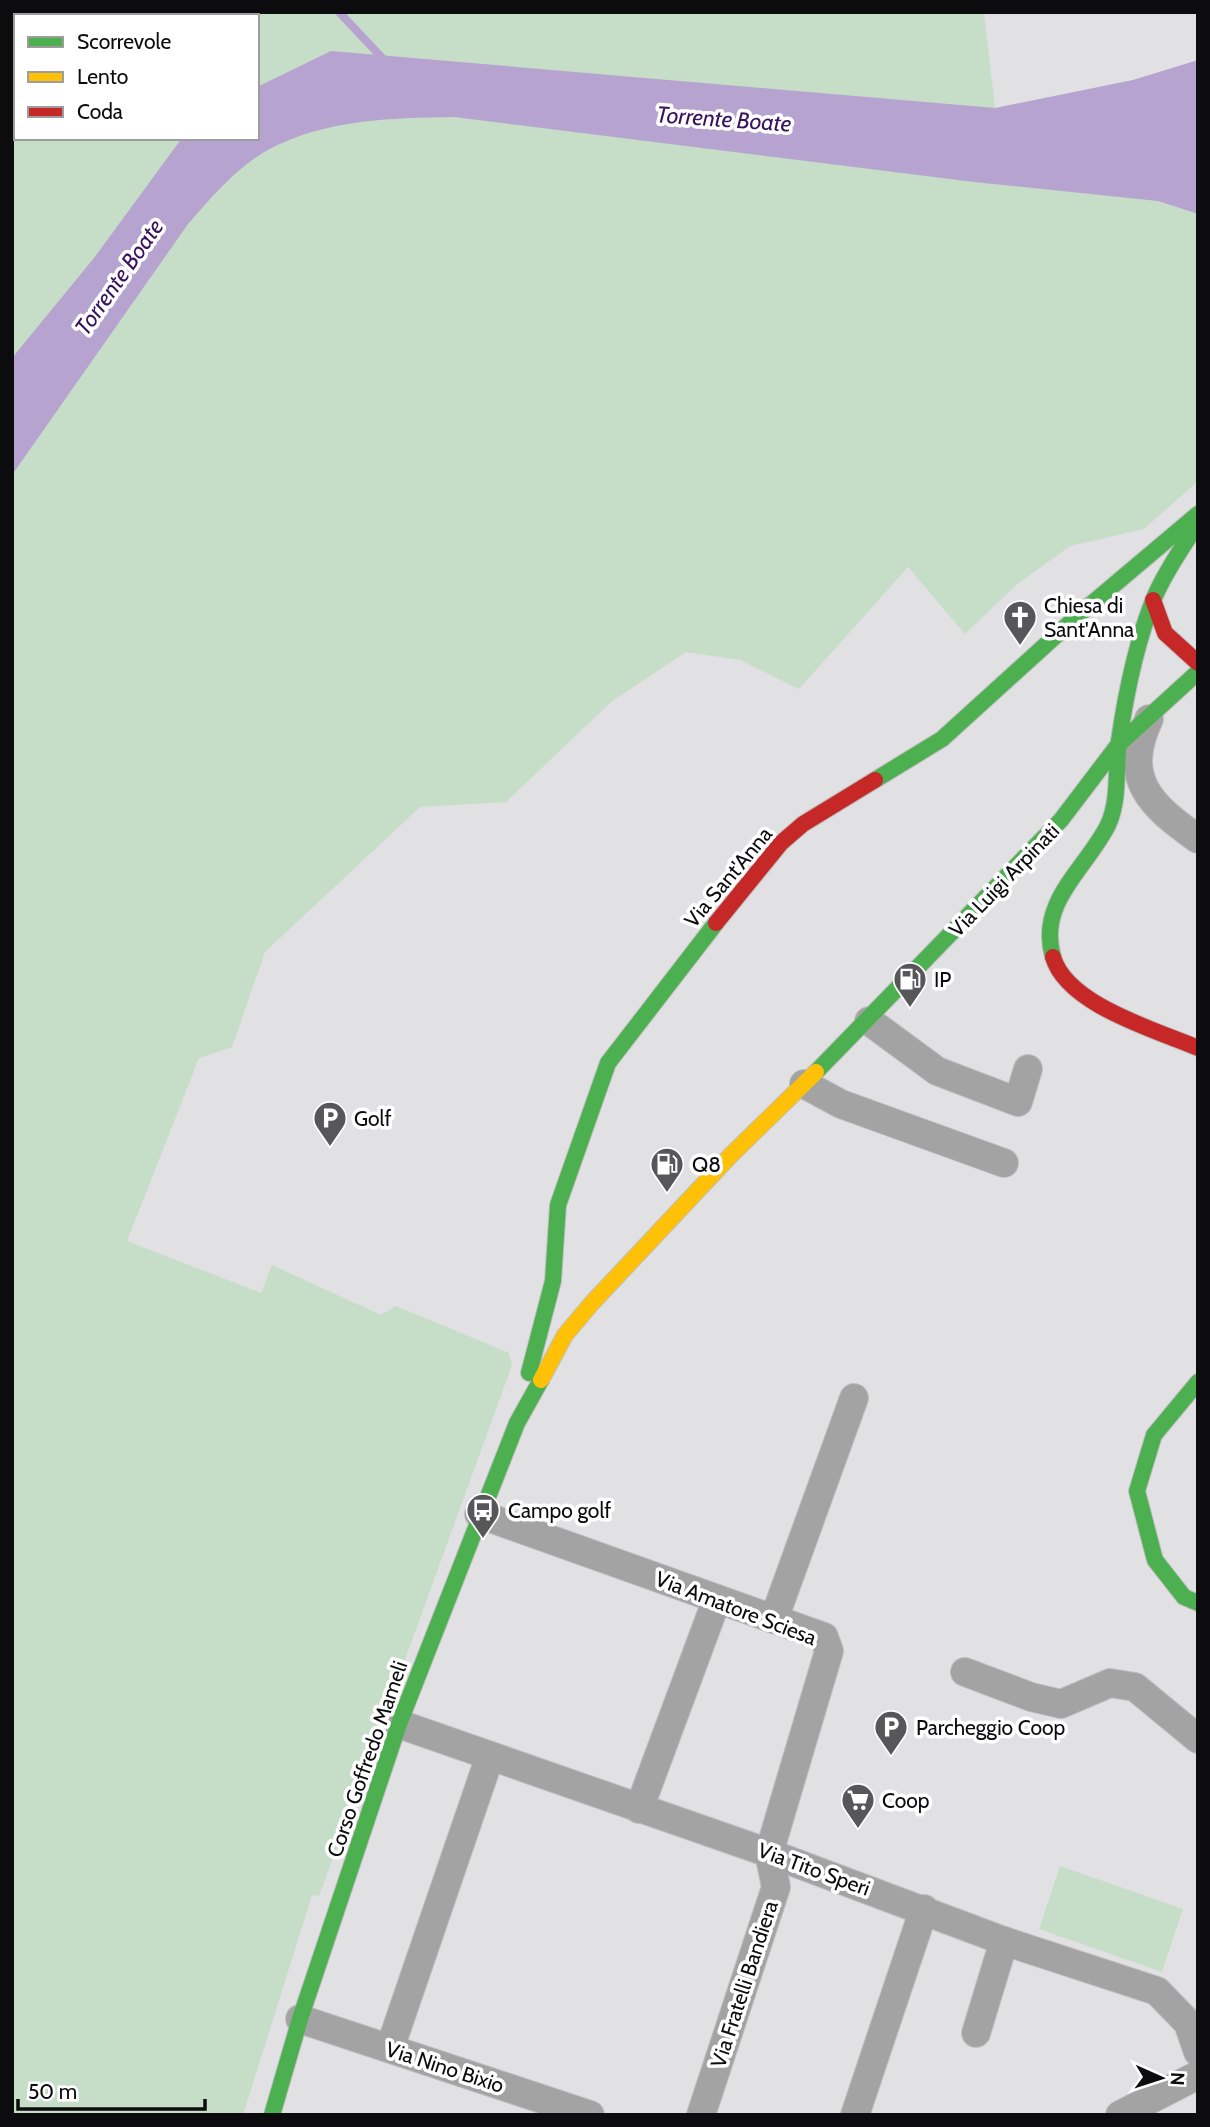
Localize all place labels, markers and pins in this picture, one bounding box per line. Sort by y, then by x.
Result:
place label: Chiesa di Sant'Anna [1044,593,1134,642]
church icon: Chiesa di Sant'Anna [1001,598,1039,647]
fuel station icon: IP [891,960,929,1009]
place label: IP [934,967,951,992]
parking icon: Golf [311,1099,349,1148]
place label: Golf [354,1106,392,1131]
fuel station icon: Q8 [648,1145,686,1194]
place label: Q8 [692,1152,721,1177]
bus stop icon: Campo golf [464,1491,502,1540]
place label: Campo golf [508,1498,611,1523]
parking icon: Parcheggio Coop [872,1708,910,1757]
place label: Parcheggio Coop [916,1715,1065,1740]
supermarket icon: Coop [839,1781,877,1830]
place label: Coop [882,1788,929,1813]

